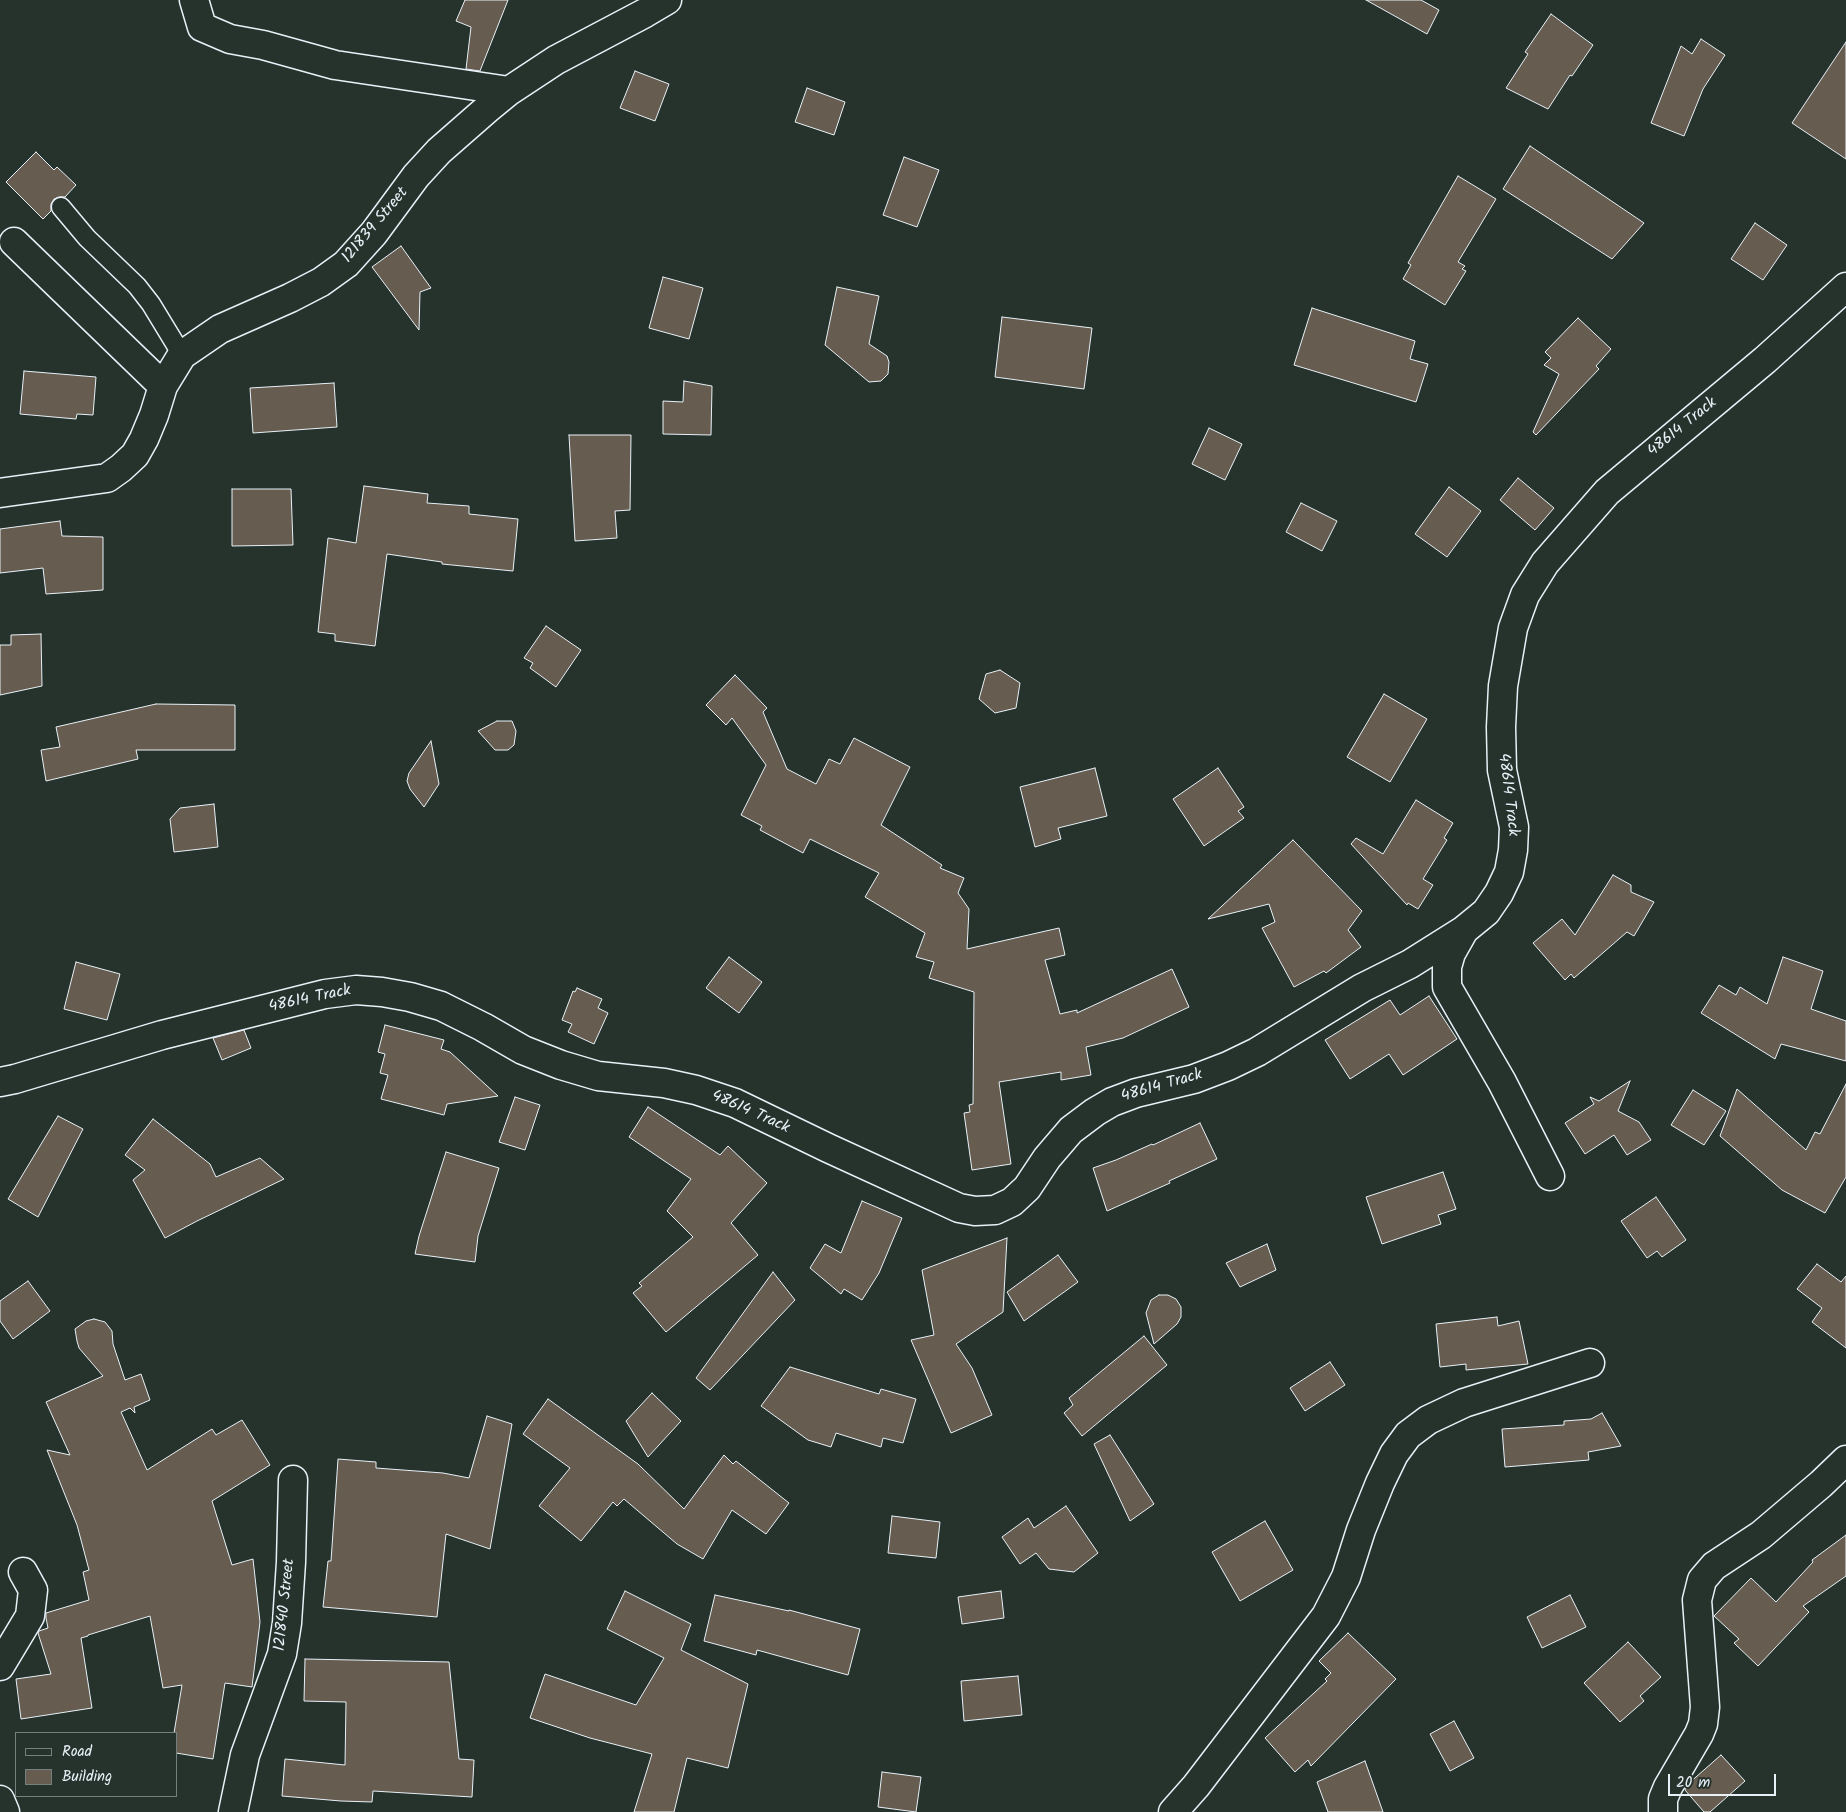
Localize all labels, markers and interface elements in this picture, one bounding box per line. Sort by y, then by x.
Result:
street label: 121839 Street [339,184,413,268]
street label: 48614 Track [1644,394,1722,462]
street label: 48614 Track [1492,752,1522,838]
street label: 48614 Track [267,982,353,1018]
street label: 48614 Track [1119,1066,1205,1108]
street label: 48614 Track [708,1087,792,1139]
street label: 121840 Street [272,1558,300,1652]
legend [15,1732,178,1797]
text: Road [62,1740,92,1764]
scale bar [1671,1764,1778,1796]
text: Building [62,1765,112,1789]
text: 20 m [1676,1771,1710,1795]

